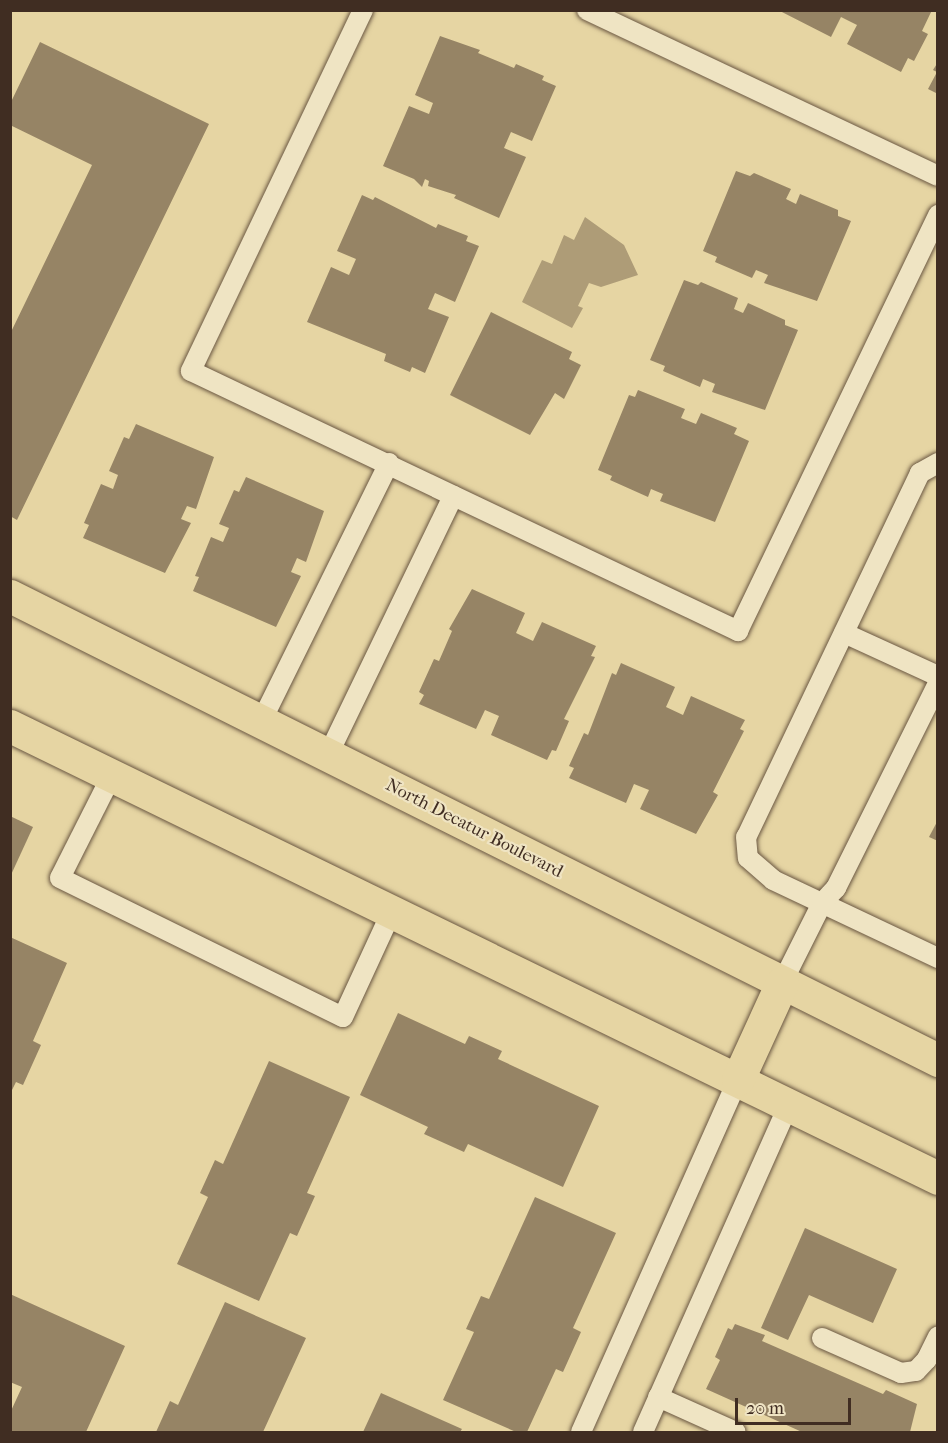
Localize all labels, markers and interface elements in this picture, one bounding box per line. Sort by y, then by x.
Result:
street label: North Decatur Boulevard [382,775,566,883]
scale bar [738,1386,854,1424]
text: 20 m [746,1398,784,1419]

